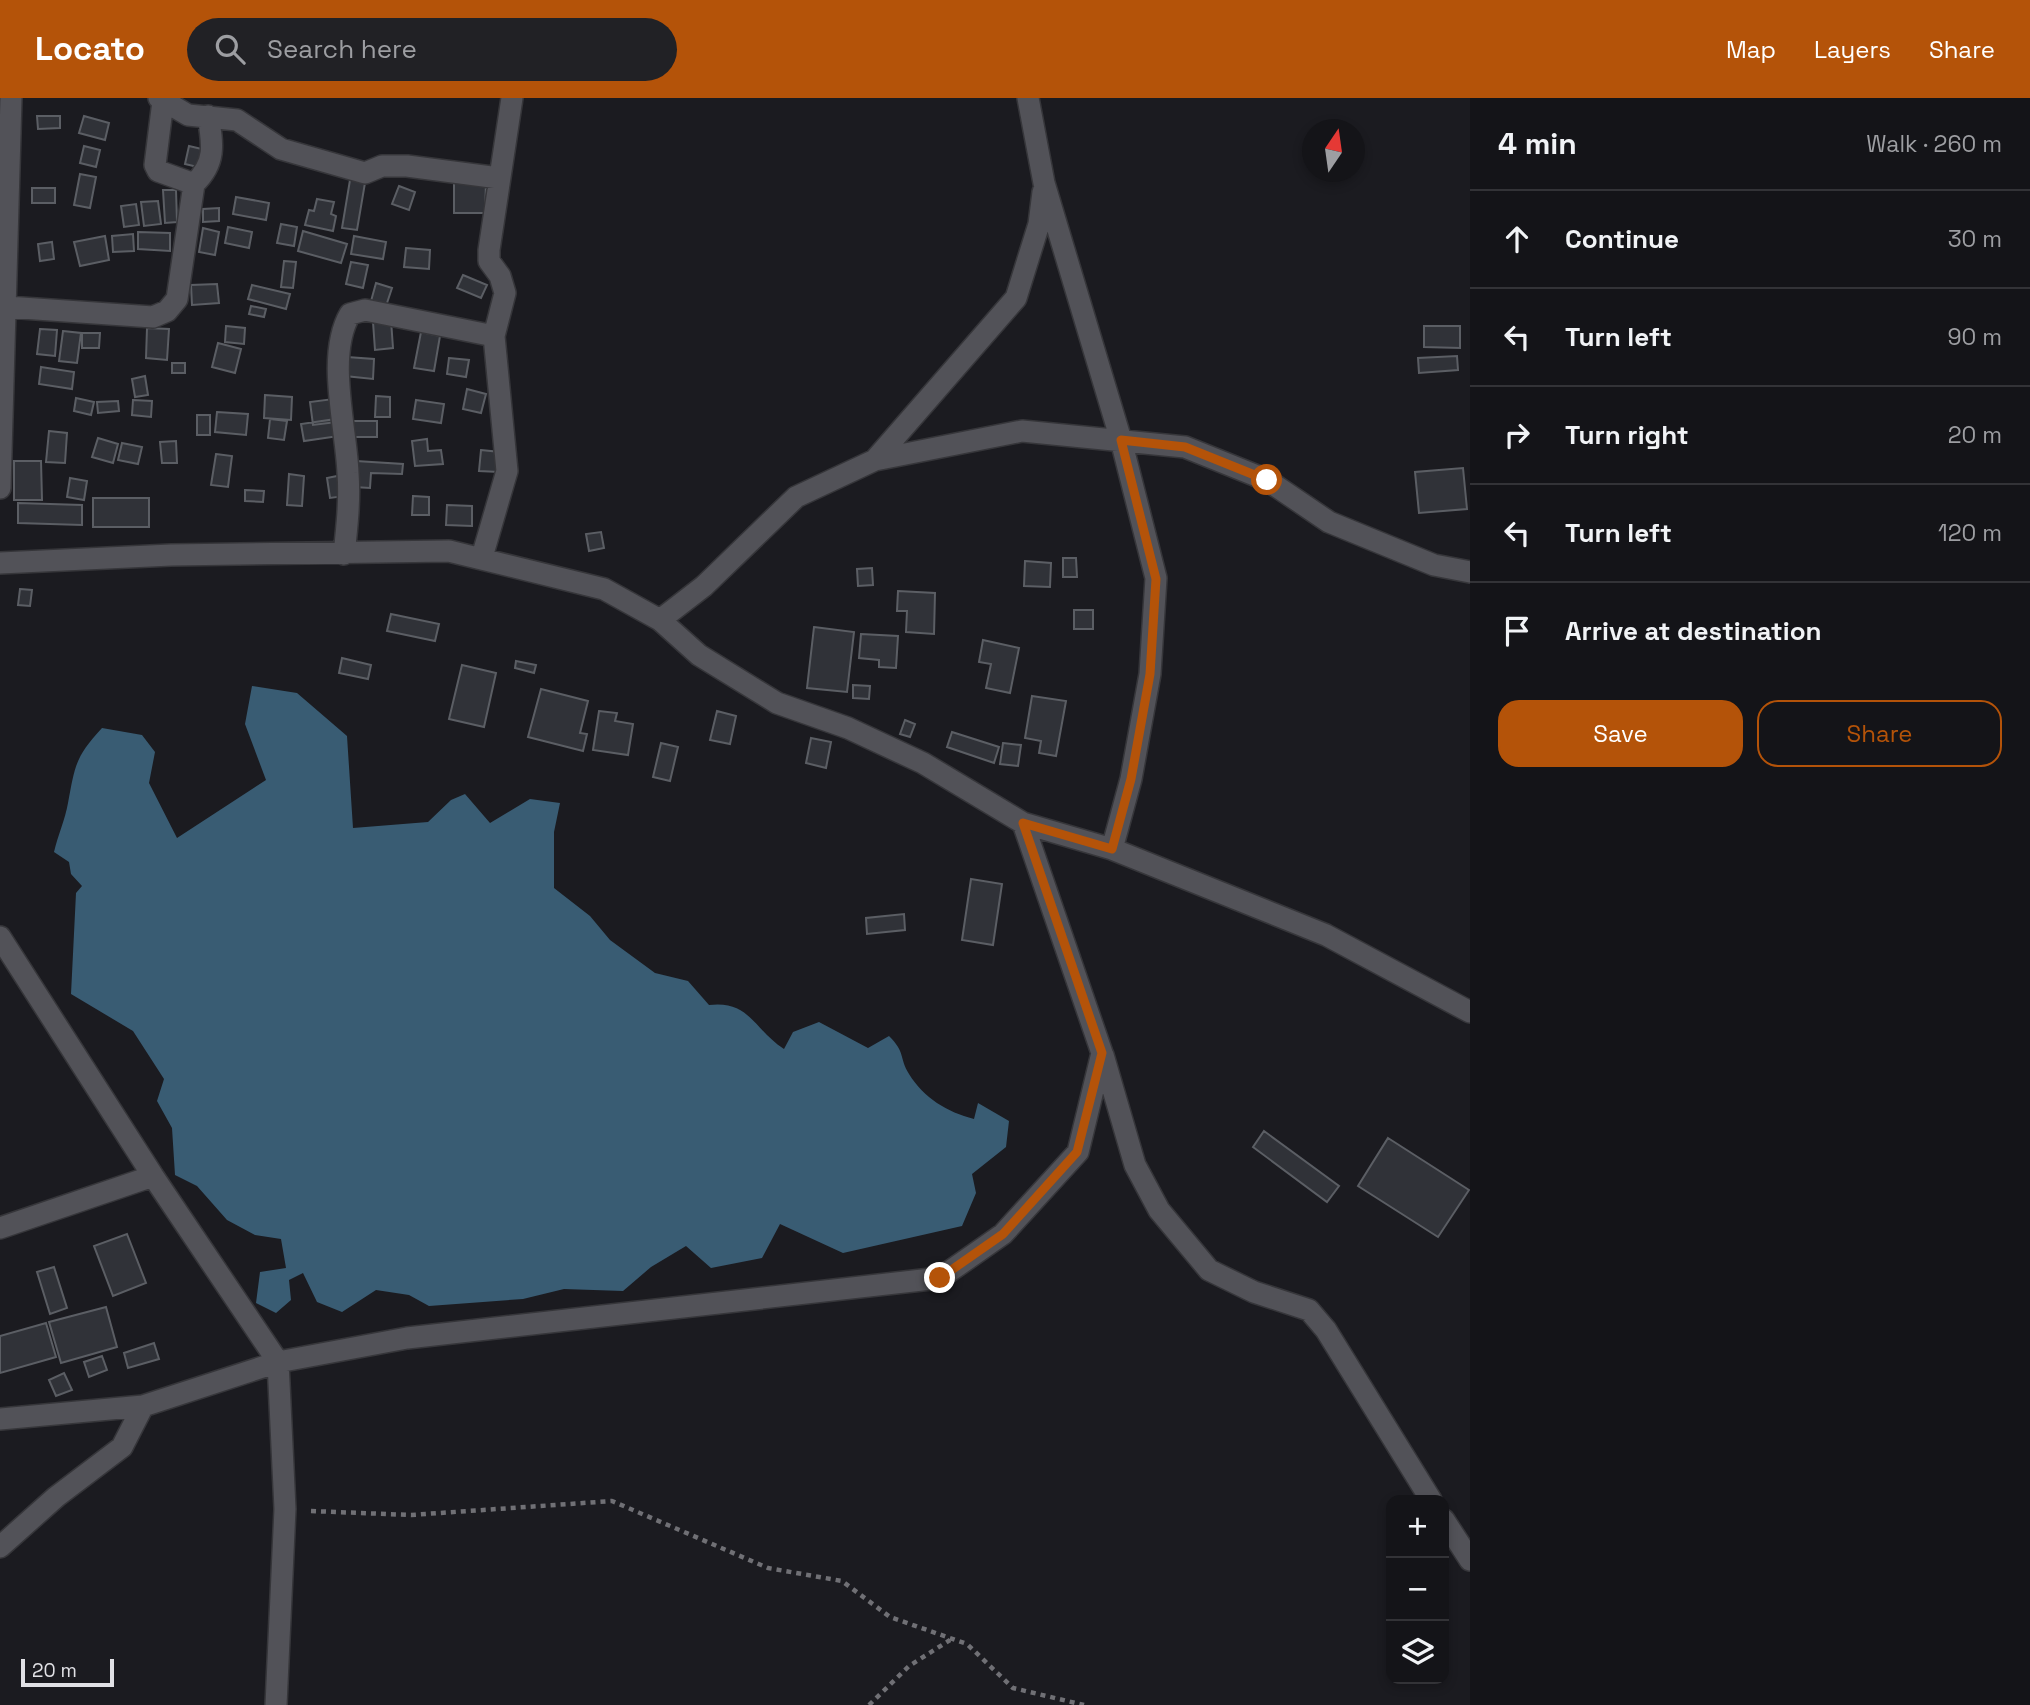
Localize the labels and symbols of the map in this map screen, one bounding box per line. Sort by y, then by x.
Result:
north arrow [1302,119,1365,182]
route start [1251,464,1282,495]
route end [924,1262,955,1293]
scale bar [21,1656,114,1688]

